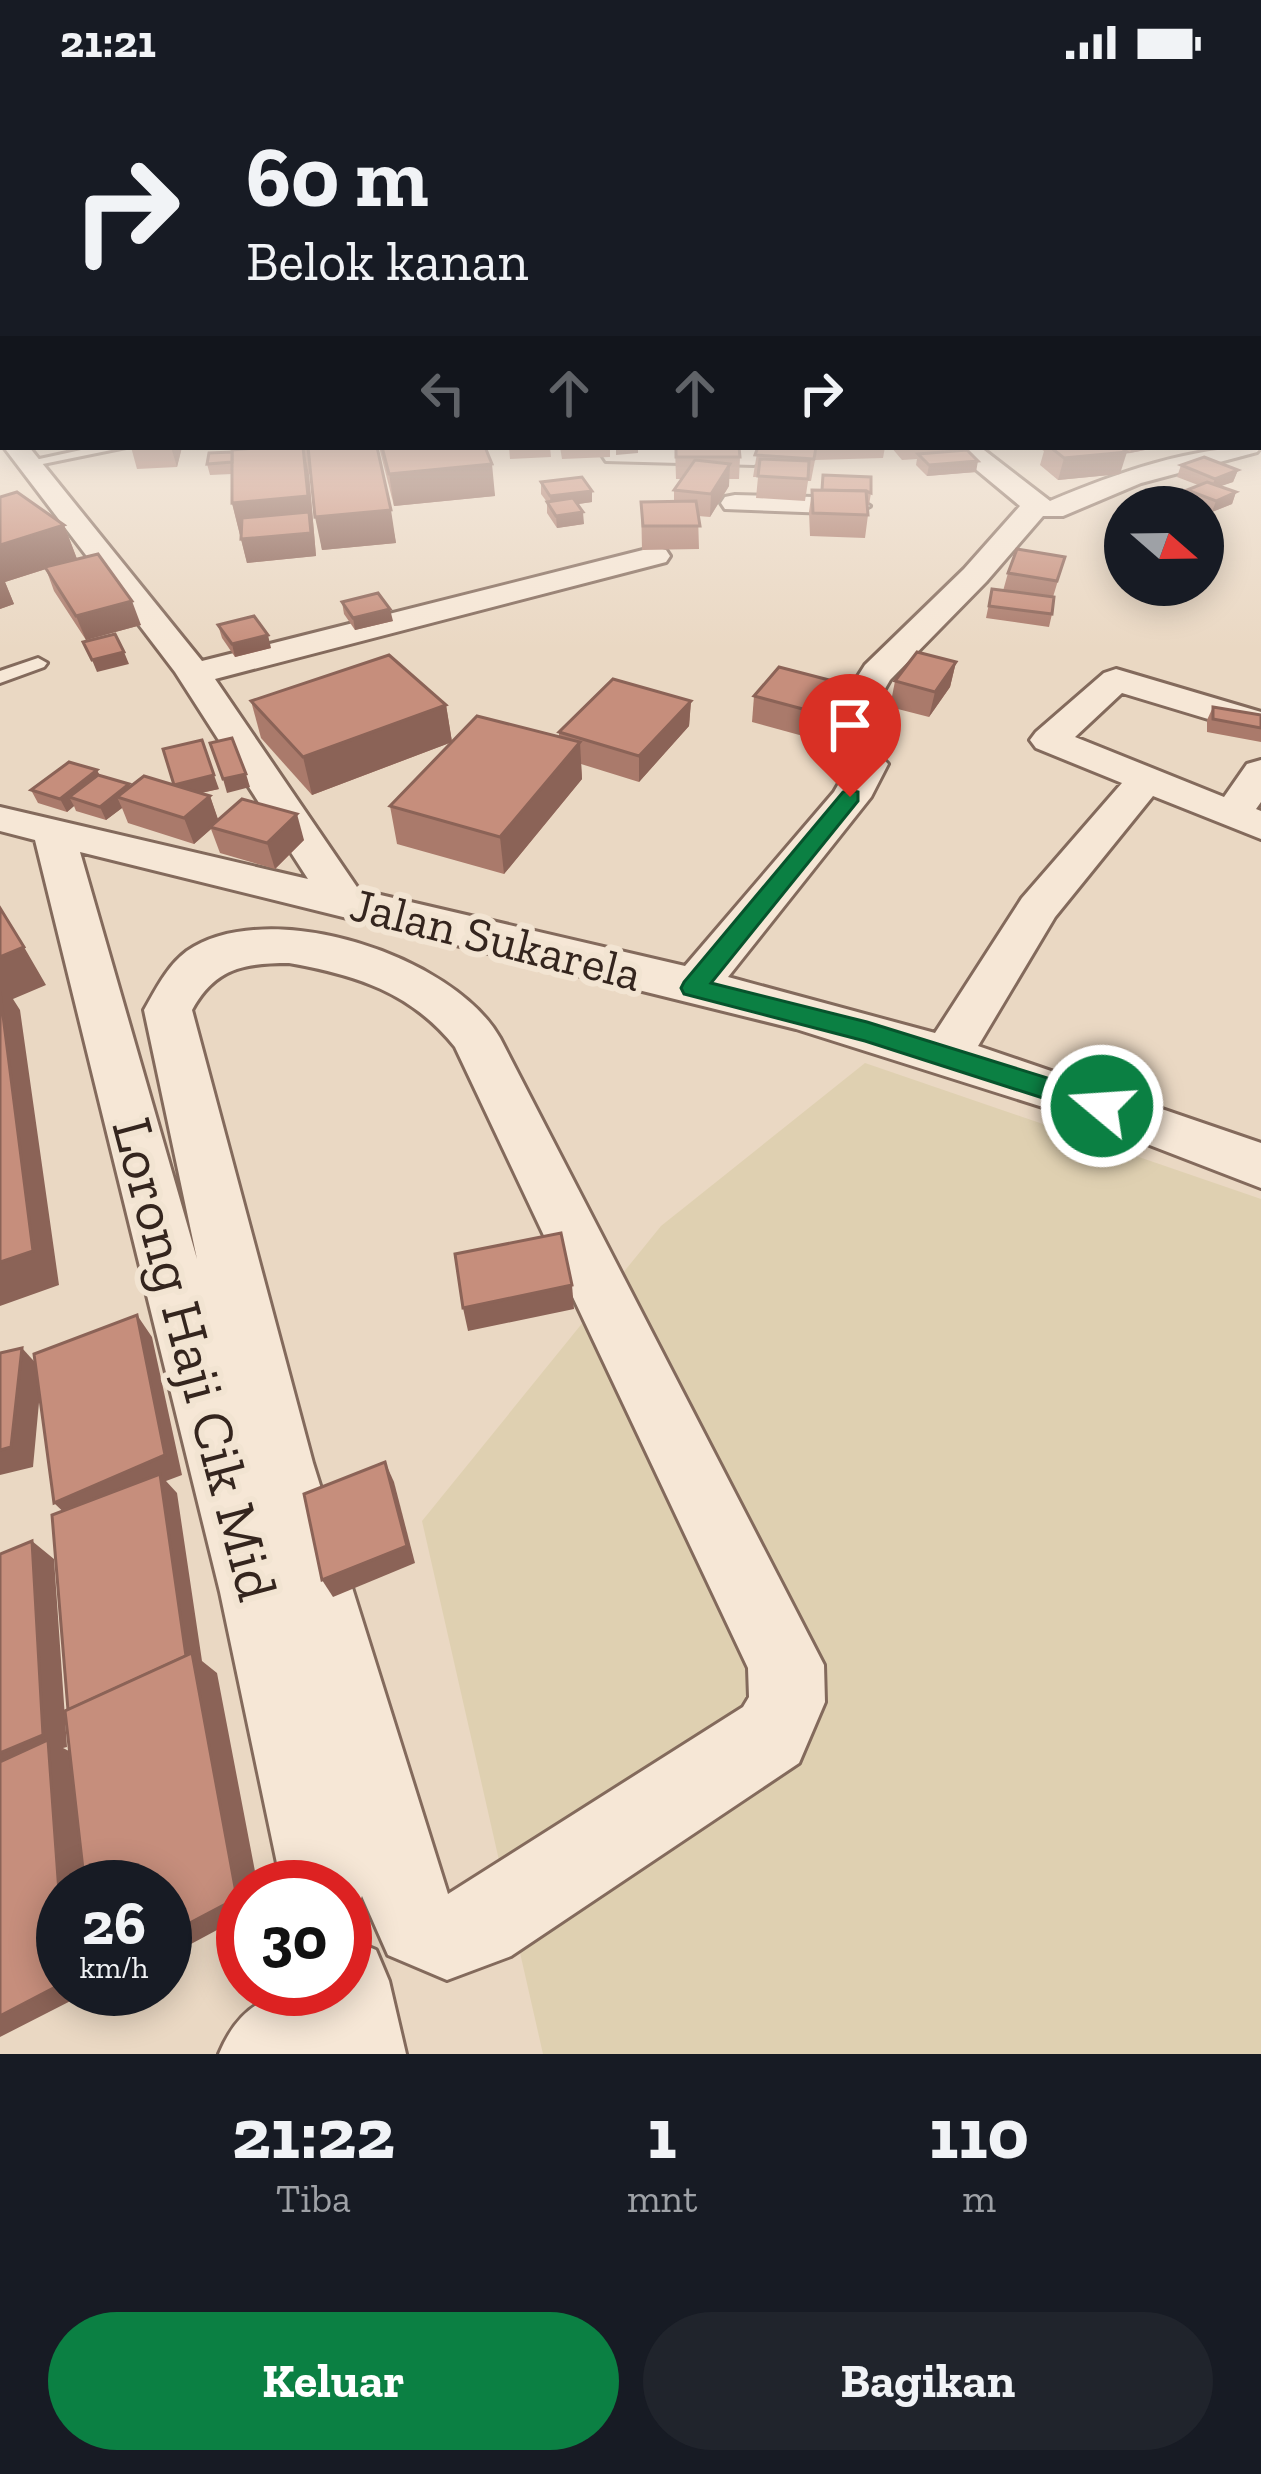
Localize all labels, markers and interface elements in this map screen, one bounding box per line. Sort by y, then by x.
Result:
text: 21:21 [60,15,156,69]
text: 60 m [246,127,429,228]
icon: right [48,132,204,288]
text: Belok kanan [246,229,529,294]
icon: left [410,360,476,426]
icon: ahead [536,360,602,426]
icon: ahead [662,360,728,426]
icon: right [788,360,854,426]
north arrow [1104,486,1224,606]
map controls [1104,486,1224,606]
pin [799,674,901,797]
icon: arrive [817,692,883,758]
street label: Jalan Sukarela [345,875,647,1003]
position arrow [1039,1043,1165,1169]
street label: Lorong Haji Cik Mid [97,1110,293,1608]
speed limit sign: 30 [216,1860,372,2016]
text: 26 [82,1887,146,1959]
text: km/h [80,1950,148,1986]
text: 21:22 [232,2090,395,2176]
text: 1 [648,2090,677,2176]
text: 110 [929,2090,1029,2176]
text: Tiba [276,2175,351,2222]
text: mnt [627,2175,697,2222]
text: m [962,2175,996,2222]
button: Keluar [48,2312,619,2450]
button: Bagikan [643,2312,1213,2450]

